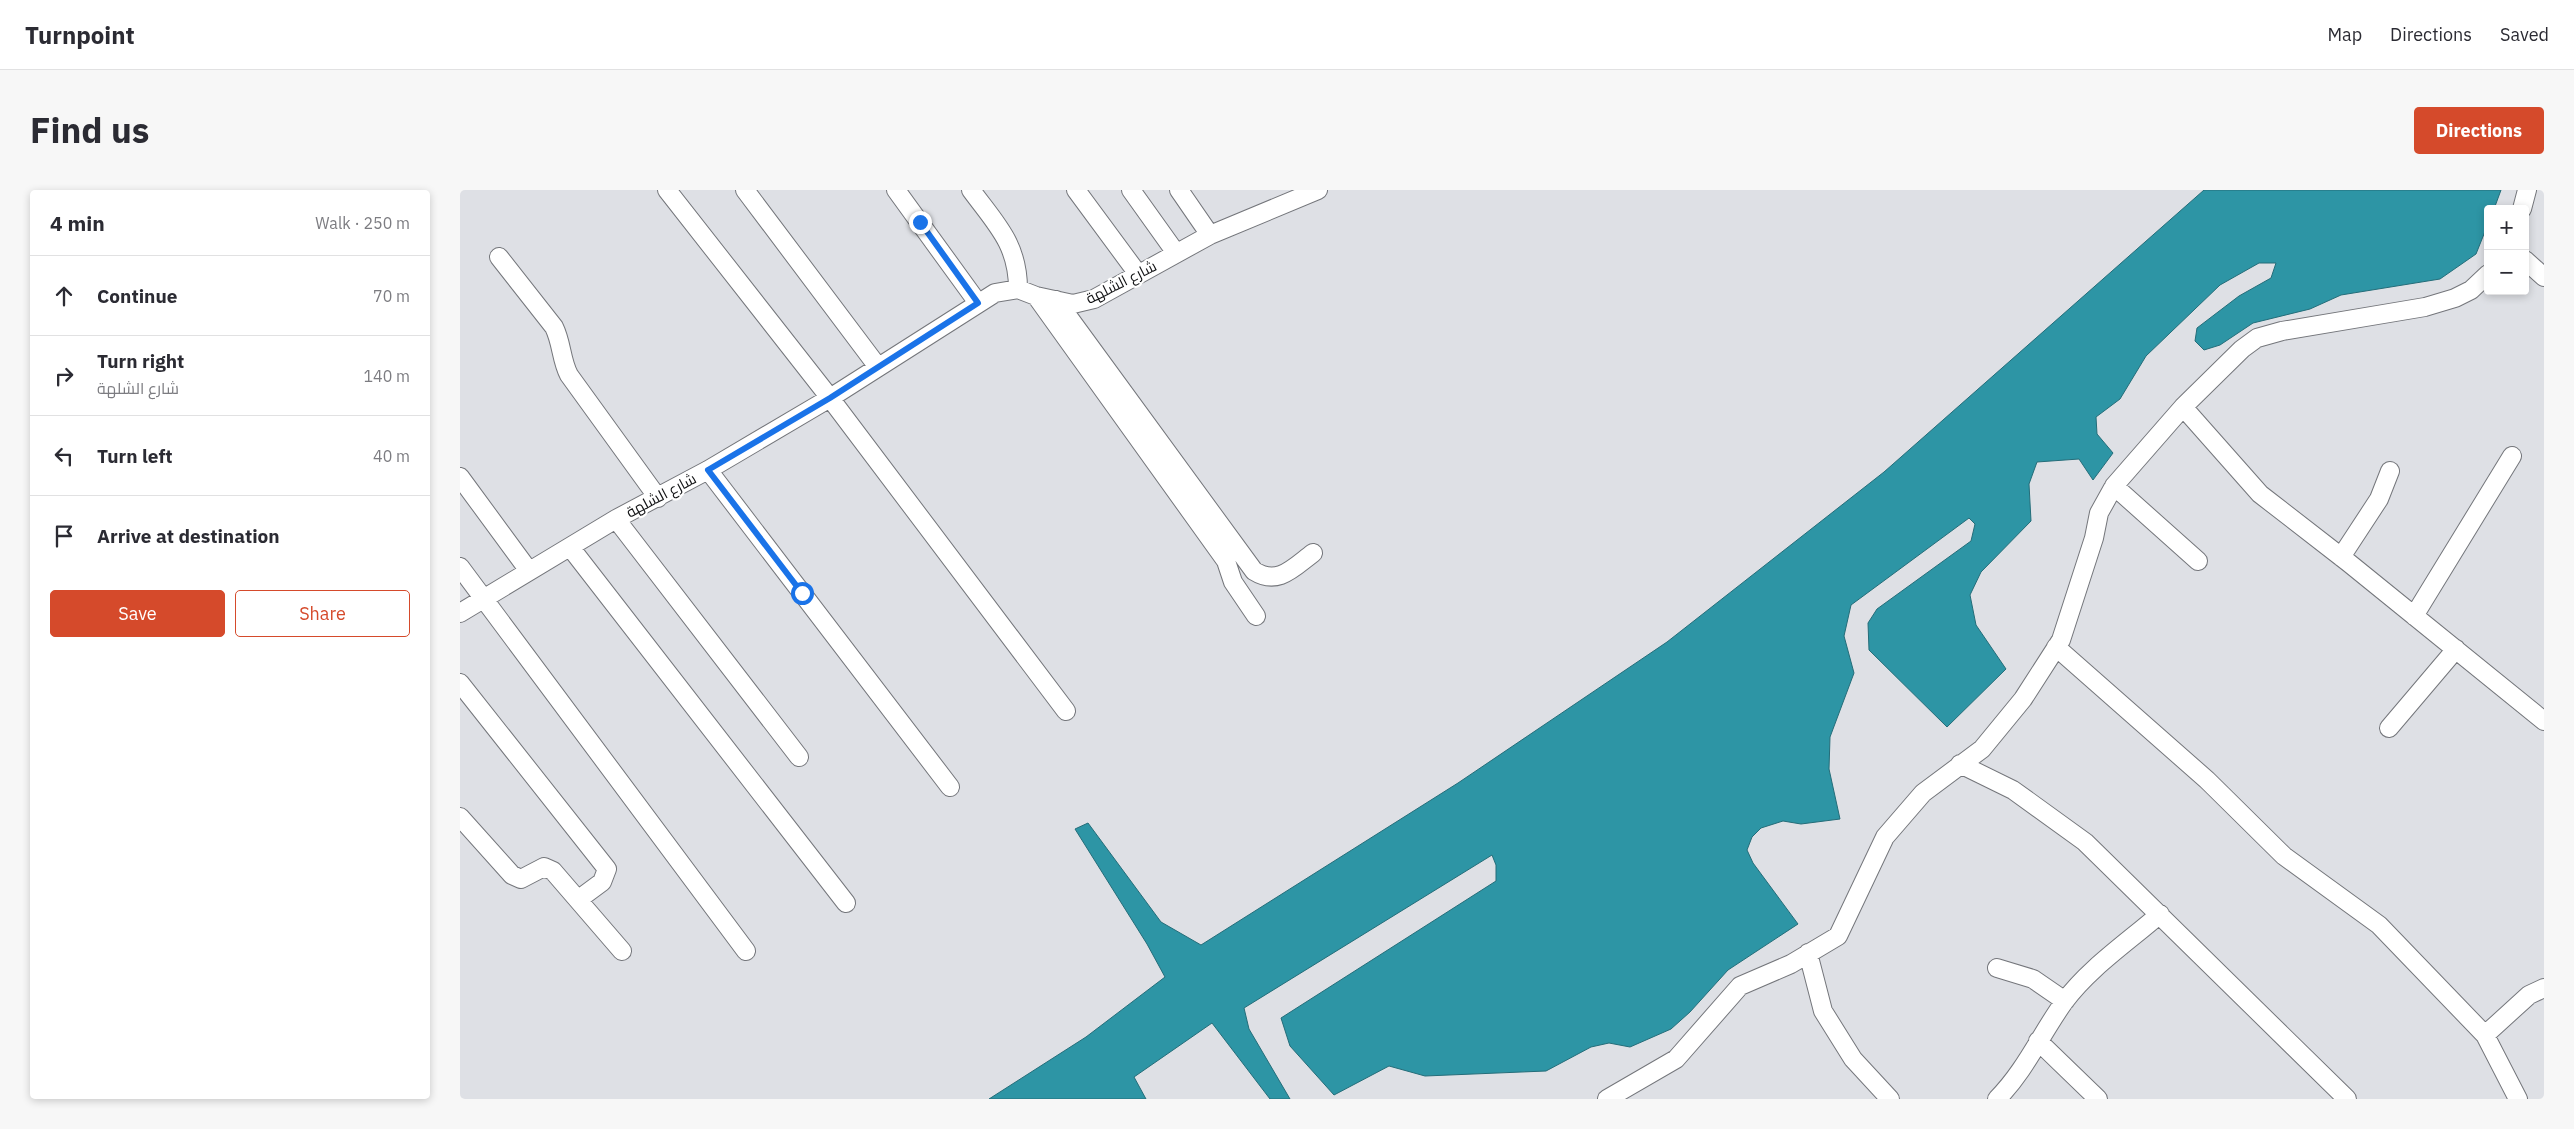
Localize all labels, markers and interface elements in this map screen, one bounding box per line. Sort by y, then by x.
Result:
text: Turnpoint [25,19,135,51]
text: Map [2327,23,2362,46]
text: Directions [2390,23,2472,46]
text: Saved [2500,23,2549,46]
text: Find us [30,107,149,153]
button: Directions [2414,107,2544,154]
map controls [2484,205,2529,295]
button: + [2484,205,2529,250]
text: 4 min [50,209,105,237]
route end [909,211,932,234]
text: Walk · 250 m [315,213,410,233]
button: − [2484,250,2529,295]
street label: شارع الشلهة [1082,256,1160,310]
icon: ahead [50,282,78,310]
text: Continue [97,284,177,308]
text: 70 m [373,286,410,306]
text: Turn right [97,349,184,373]
icon: right [50,362,78,390]
text: 140 m [363,366,410,386]
text: شارع الشلهة [97,378,179,398]
icon: left [50,442,78,470]
text: Turn left [97,444,173,468]
text: 40 m [373,446,410,466]
street label: شارع الشلهة [623,469,700,523]
icon: arrive [50,522,78,550]
text: Arrive at destination [97,524,280,548]
route start [791,582,814,605]
button: Save [50,590,225,637]
button: Share [235,590,410,637]

